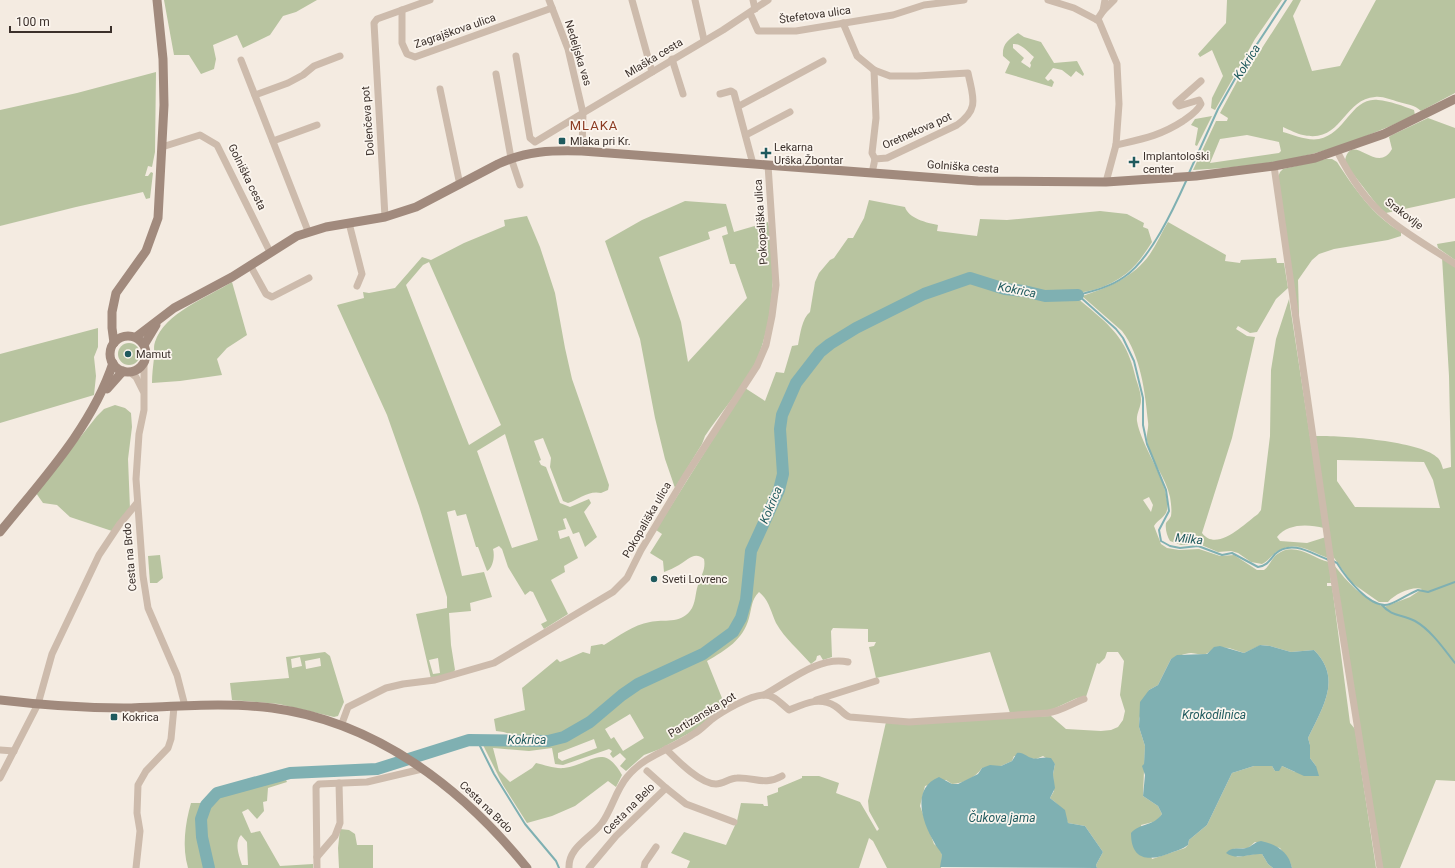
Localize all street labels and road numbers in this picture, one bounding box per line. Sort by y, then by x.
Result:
street label: Štefetova ulica [778,4,852,26]
street label: Zagrajškova ulica [412,11,498,51]
street label: Nedeljska vas [562,19,594,88]
street label: Mlaška cesta [623,36,685,80]
street label: Dolenčeva pot [359,85,377,156]
street label: Oretnekova pot [880,110,954,152]
street label: Golniška cesta [225,142,269,212]
street label: Golniška cesta [927,158,999,176]
street label: Pokopališka ulica [752,179,770,265]
street label: Srakovlje [1382,195,1426,233]
street label: Pokopališka ulica [620,480,674,560]
street label: Cesta na Brdo [121,522,139,592]
street label: Partizanska pot [666,689,739,740]
street label: Cesta na Brdo [457,778,515,836]
street label: Cesta na Belo [601,781,657,837]

